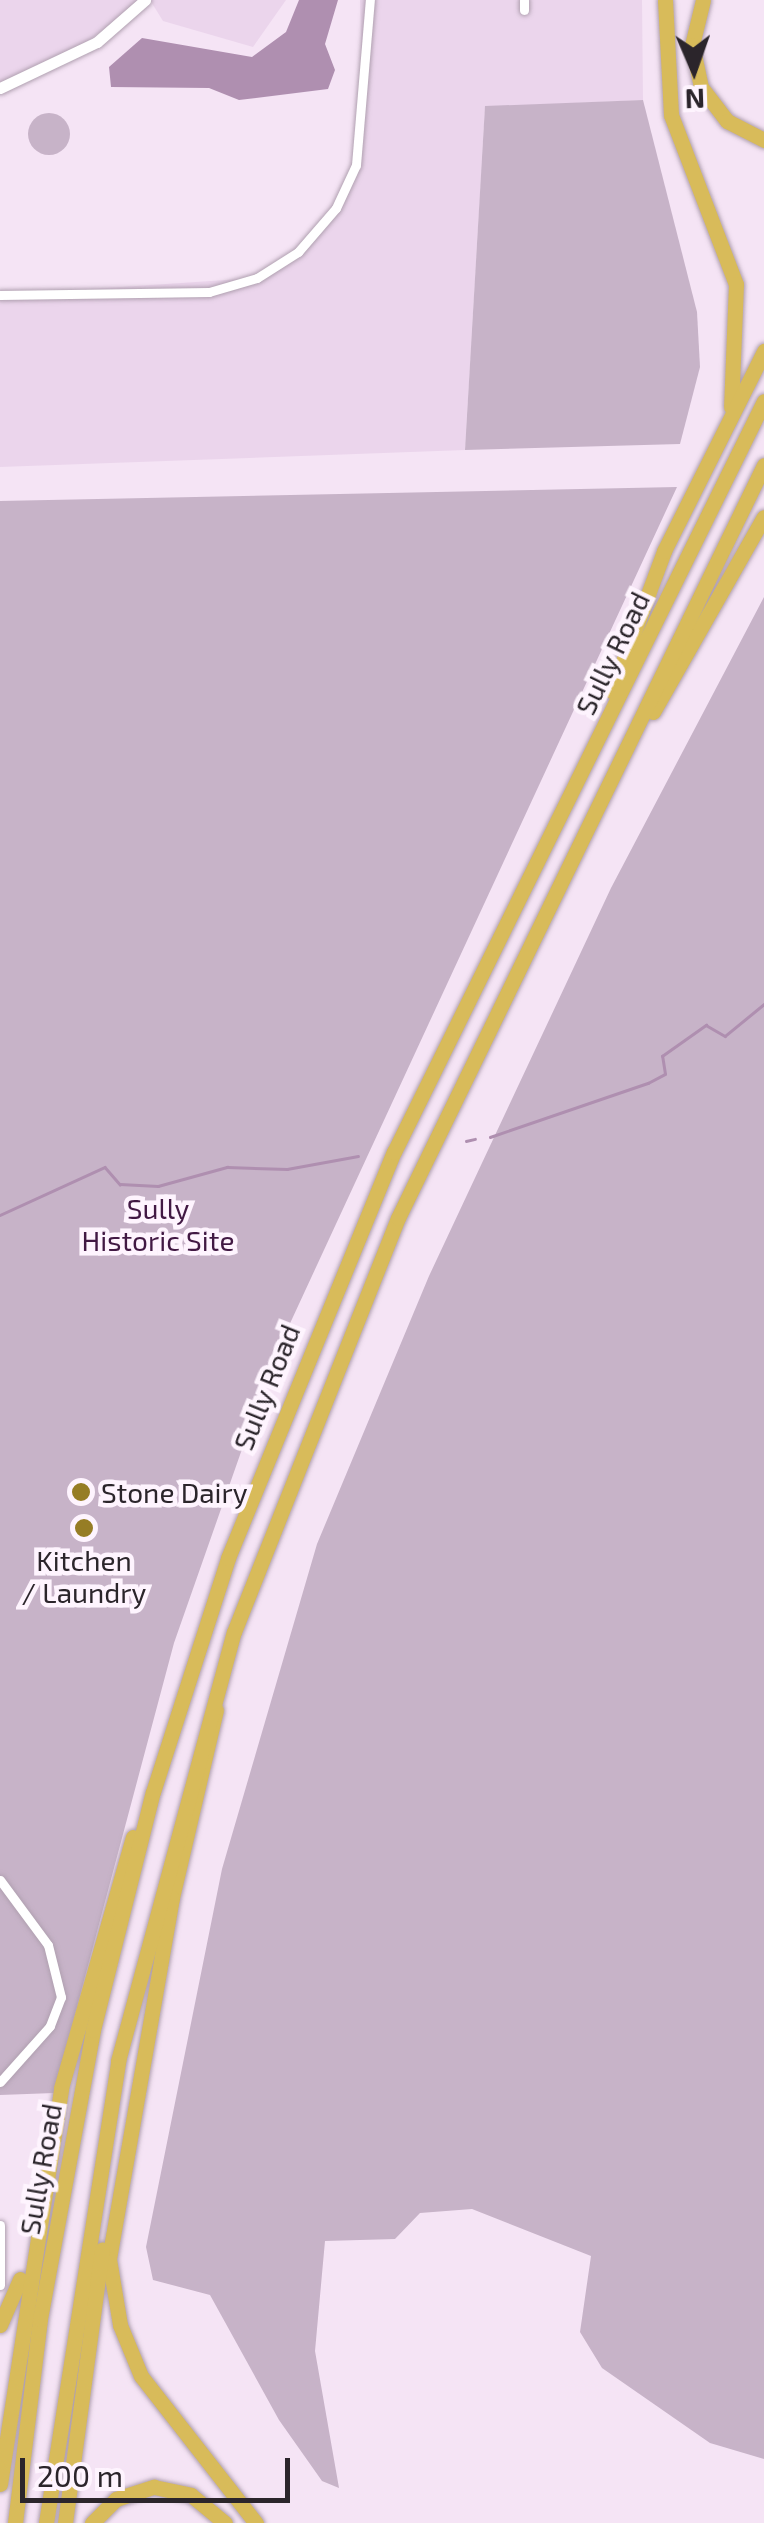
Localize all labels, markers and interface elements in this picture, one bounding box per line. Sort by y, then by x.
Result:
north arrow [644,20,744,120]
text: N [684,83,706,117]
street label: Sully Road [568,586,656,720]
park label: Sully Historic Site [82,1191,234,1257]
street label: Sully Road [225,1319,307,1455]
place label: Stone Dairy [101,1475,248,1509]
marker: Stone Dairy [70,1481,92,1503]
marker: Kitchen / Laundry [73,1517,95,1539]
place label: Kitchen / Laundry [22,1543,146,1609]
street label: Sully Road [12,2100,68,2238]
scale bar [25,2438,295,2500]
text: 200 m [37,2457,123,2493]

